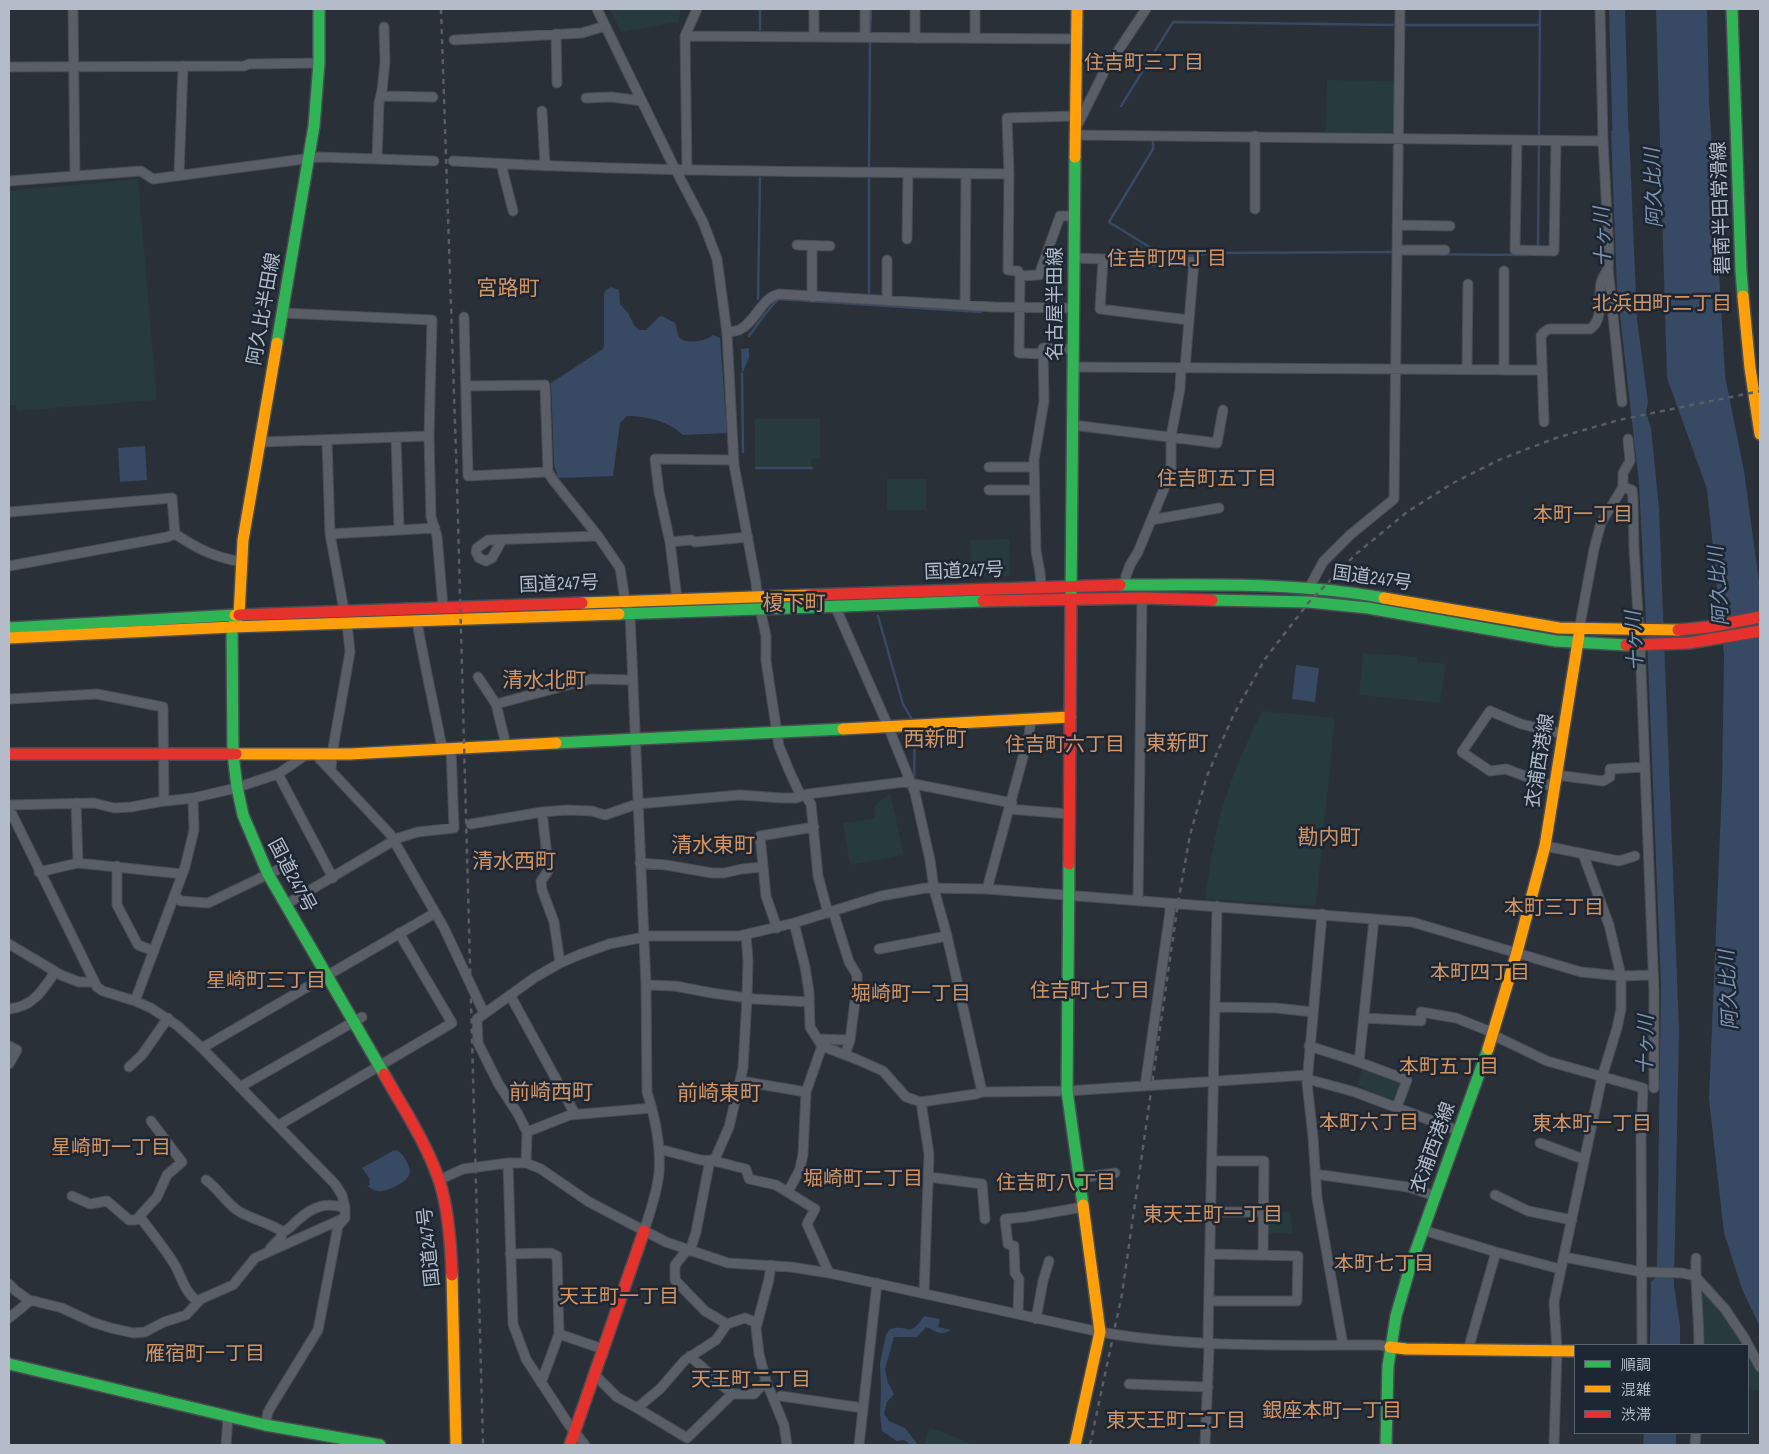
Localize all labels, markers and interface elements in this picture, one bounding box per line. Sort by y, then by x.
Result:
district label: 住吉町三丁目 [1084,52,1204,76]
street label: 碧南半田常滑線 [1708,141,1736,275]
water label: 阿久比川 [1642,148,1668,228]
water label: 十ヶ川 [1591,207,1617,267]
street label: 名古屋半田線 [1045,247,1067,361]
district label: 住吉町四丁目 [1107,248,1227,272]
street label: 阿久比半田線 [244,251,286,367]
district label: 宮路町 [477,277,539,303]
district label: 北浜田町二丁目 [1592,293,1732,317]
district label: 住吉町五丁目 [1157,468,1277,492]
district label: 本町一丁目 [1533,504,1633,528]
water label: 阿久比川 [1705,545,1735,627]
street label: 国道247号 [924,559,1004,585]
street label: 国道247号 [1331,562,1413,596]
street label: 国道247号 [519,572,599,598]
district label: 榎下町 [763,592,825,618]
water label: 十ヶ川 [1622,610,1650,672]
district label: 清水北町 [502,669,586,695]
street label: 衣浦西港線 [1522,712,1560,810]
district label: 西新町 [904,728,966,754]
district label: 東新町 [1146,732,1208,758]
district label: 住吉町六丁目 [1005,734,1125,758]
district label: 勘内町 [1298,826,1360,852]
district label: 清水東町 [671,834,755,860]
street label: 国道247号 [262,835,320,917]
district label: 清水西町 [472,850,556,876]
district label: 本町三丁目 [1504,897,1604,921]
water label: 阿久比川 [1716,949,1744,1031]
district label: 本町四丁目 [1430,962,1530,986]
district label: 星崎町三丁目 [206,970,326,994]
district label: 住吉町七丁目 [1030,980,1150,1004]
district label: 堀崎町一丁目 [851,983,971,1007]
water label: 十ヶ川 [1634,1015,1660,1075]
district label: 本町五丁目 [1399,1056,1499,1080]
district label: 前崎西町 [509,1081,593,1107]
district label: 前崎東町 [677,1082,761,1108]
street label: 衣浦西港線 [1407,1099,1461,1197]
district label: 本町六丁目 [1319,1112,1419,1136]
district label: 東本町一丁目 [1532,1113,1652,1137]
district label: 星崎町一丁目 [51,1137,171,1161]
district label: 堀崎町二丁目 [803,1168,923,1192]
district label: 住吉町八丁目 [996,1172,1116,1196]
district label: 東天王町一丁目 [1143,1204,1283,1228]
street label: 国道247号 [414,1206,446,1288]
district label: 本町七丁目 [1334,1253,1434,1277]
district label: 天王町一丁目 [559,1286,679,1310]
district label: 雁宿町一丁目 [145,1343,265,1367]
legend [1574,1344,1749,1434]
text: 順調 [1621,1356,1651,1375]
district label: 天王町二丁目 [691,1369,811,1393]
text: 混雑 [1621,1381,1651,1400]
district label: 銀座本町一丁目 [1262,1400,1402,1424]
text: 渋滞 [1621,1406,1651,1425]
district label: 東天王町二丁目 [1106,1410,1246,1434]

